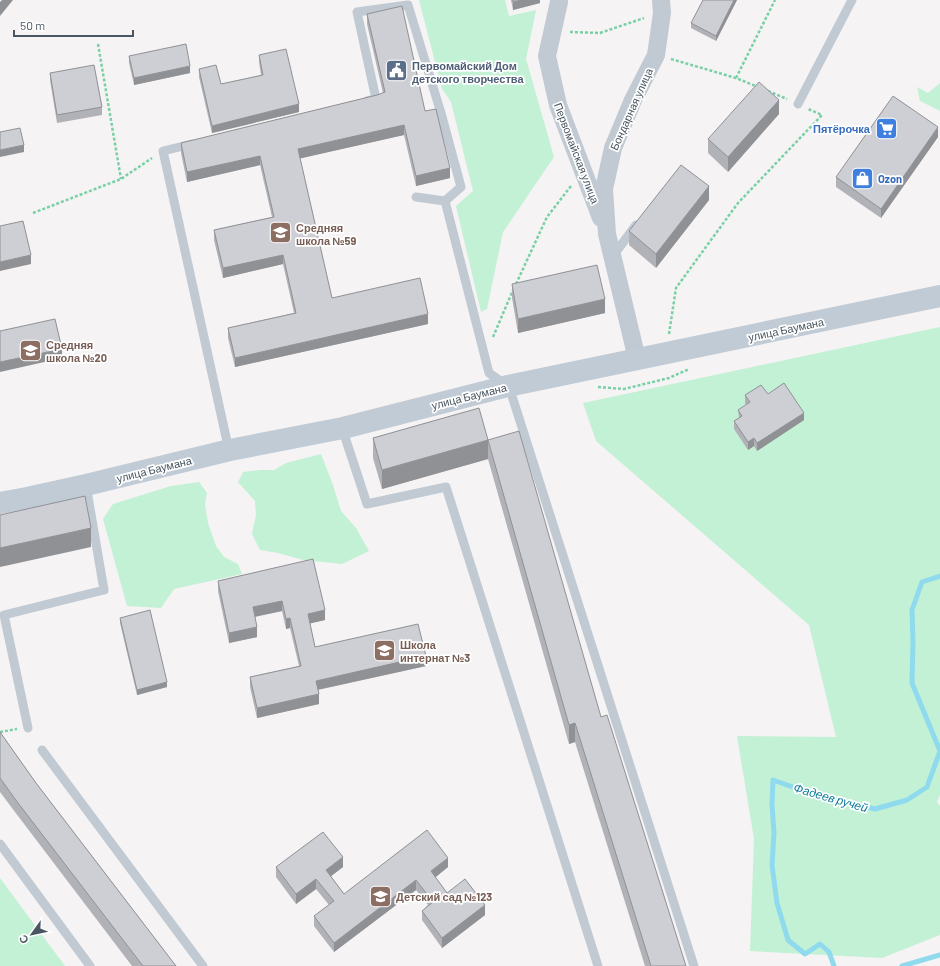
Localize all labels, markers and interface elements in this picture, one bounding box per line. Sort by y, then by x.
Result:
scale bar [14,12,133,38]
text: 50 m [20,18,45,32]
public building icon: Первомайский Дом детского творчества [383,58,409,84]
place label: Первомайский Дом детского творчества [412,59,524,85]
street label: Бондарная улица [607,65,655,152]
street label: Первомайская улица [552,101,603,206]
supermarket icon: Пятёрочка [873,115,899,141]
place label: Пятёрочка [813,122,871,135]
shop icon: Ozon [850,165,876,191]
place label: Ozon [878,172,902,185]
school or university icon: Средняя школа №59 [267,220,293,246]
place label: Средняя школа №59 [296,221,356,247]
street label: улица Баумана [747,314,826,343]
school or university icon: Средняя школа №20 [17,337,43,363]
place label: Средняя школа №20 [46,338,107,364]
street label: улица Баумана [430,380,509,412]
street label: улица Баумана [115,453,194,485]
school or university icon: Школа интернат №3 [371,637,397,663]
place label: Школа интернат №3 [400,638,470,664]
water label: Фадеев ручей [792,780,870,815]
school or university icon: Детский сад №123 [368,883,394,909]
place label: Детский сад №123 [396,890,492,903]
north arrow [12,914,52,954]
text: С [16,933,31,947]

